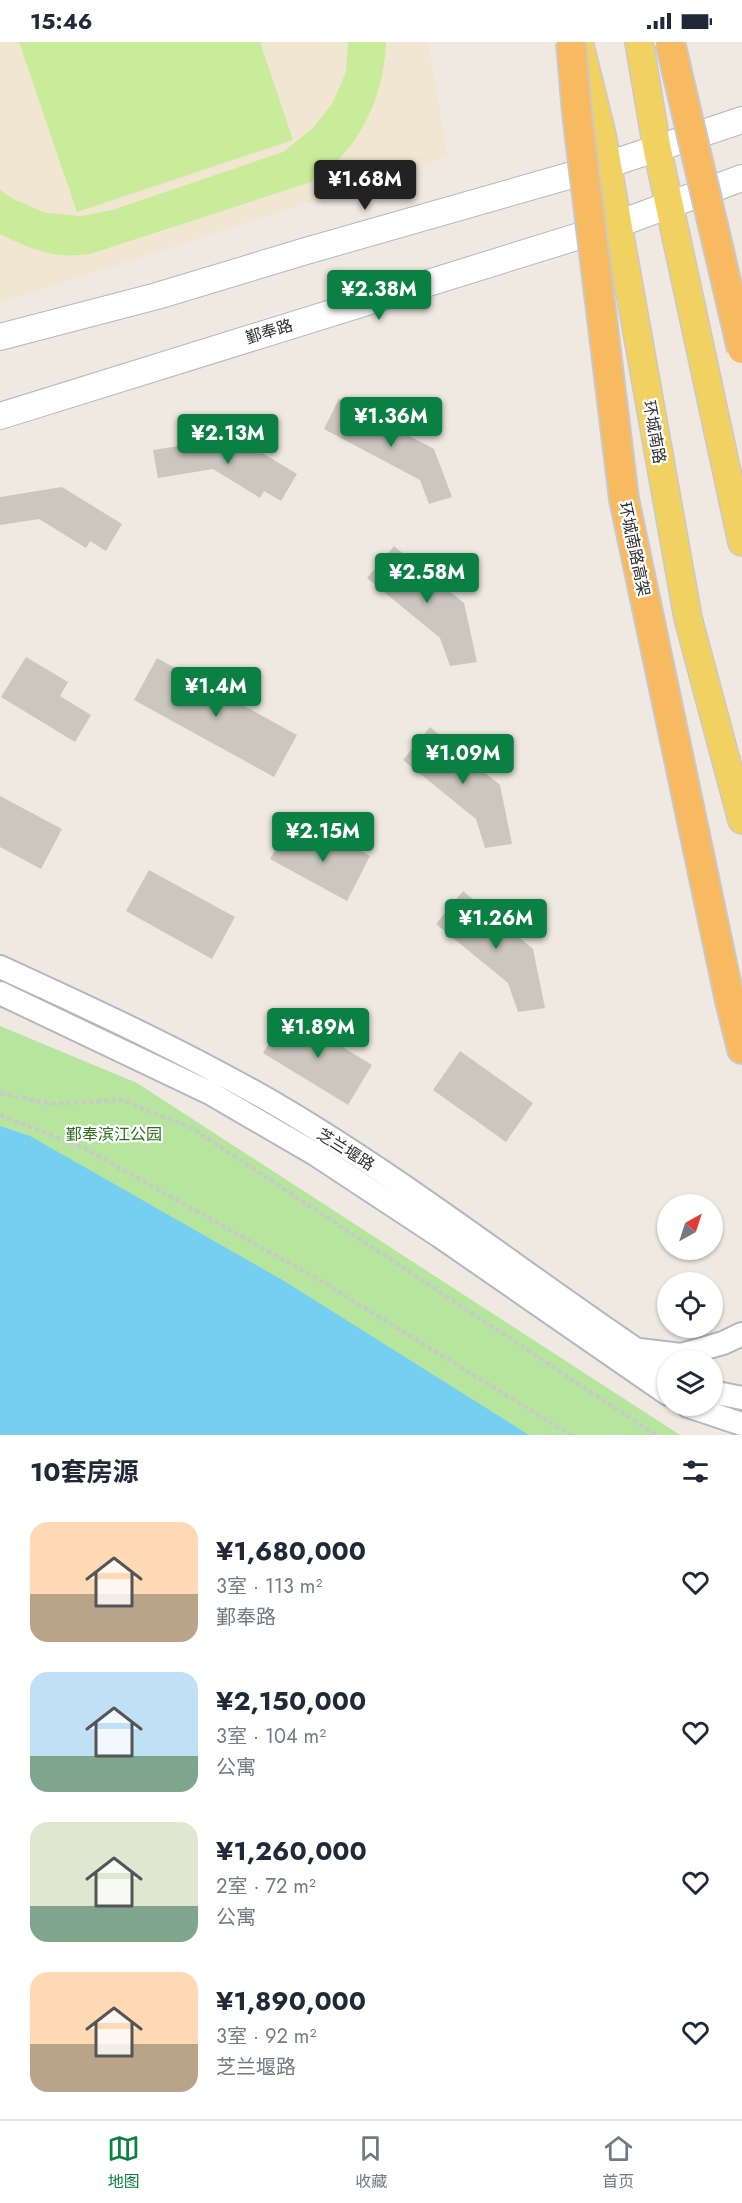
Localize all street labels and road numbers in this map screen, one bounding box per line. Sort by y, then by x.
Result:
street label: 鄞奉路 [243,313,295,349]
street label: 环城南路 [638,399,671,466]
street label: 环城南路高架 [613,500,656,598]
street label: 芝兰堰路 [312,1123,379,1176]

